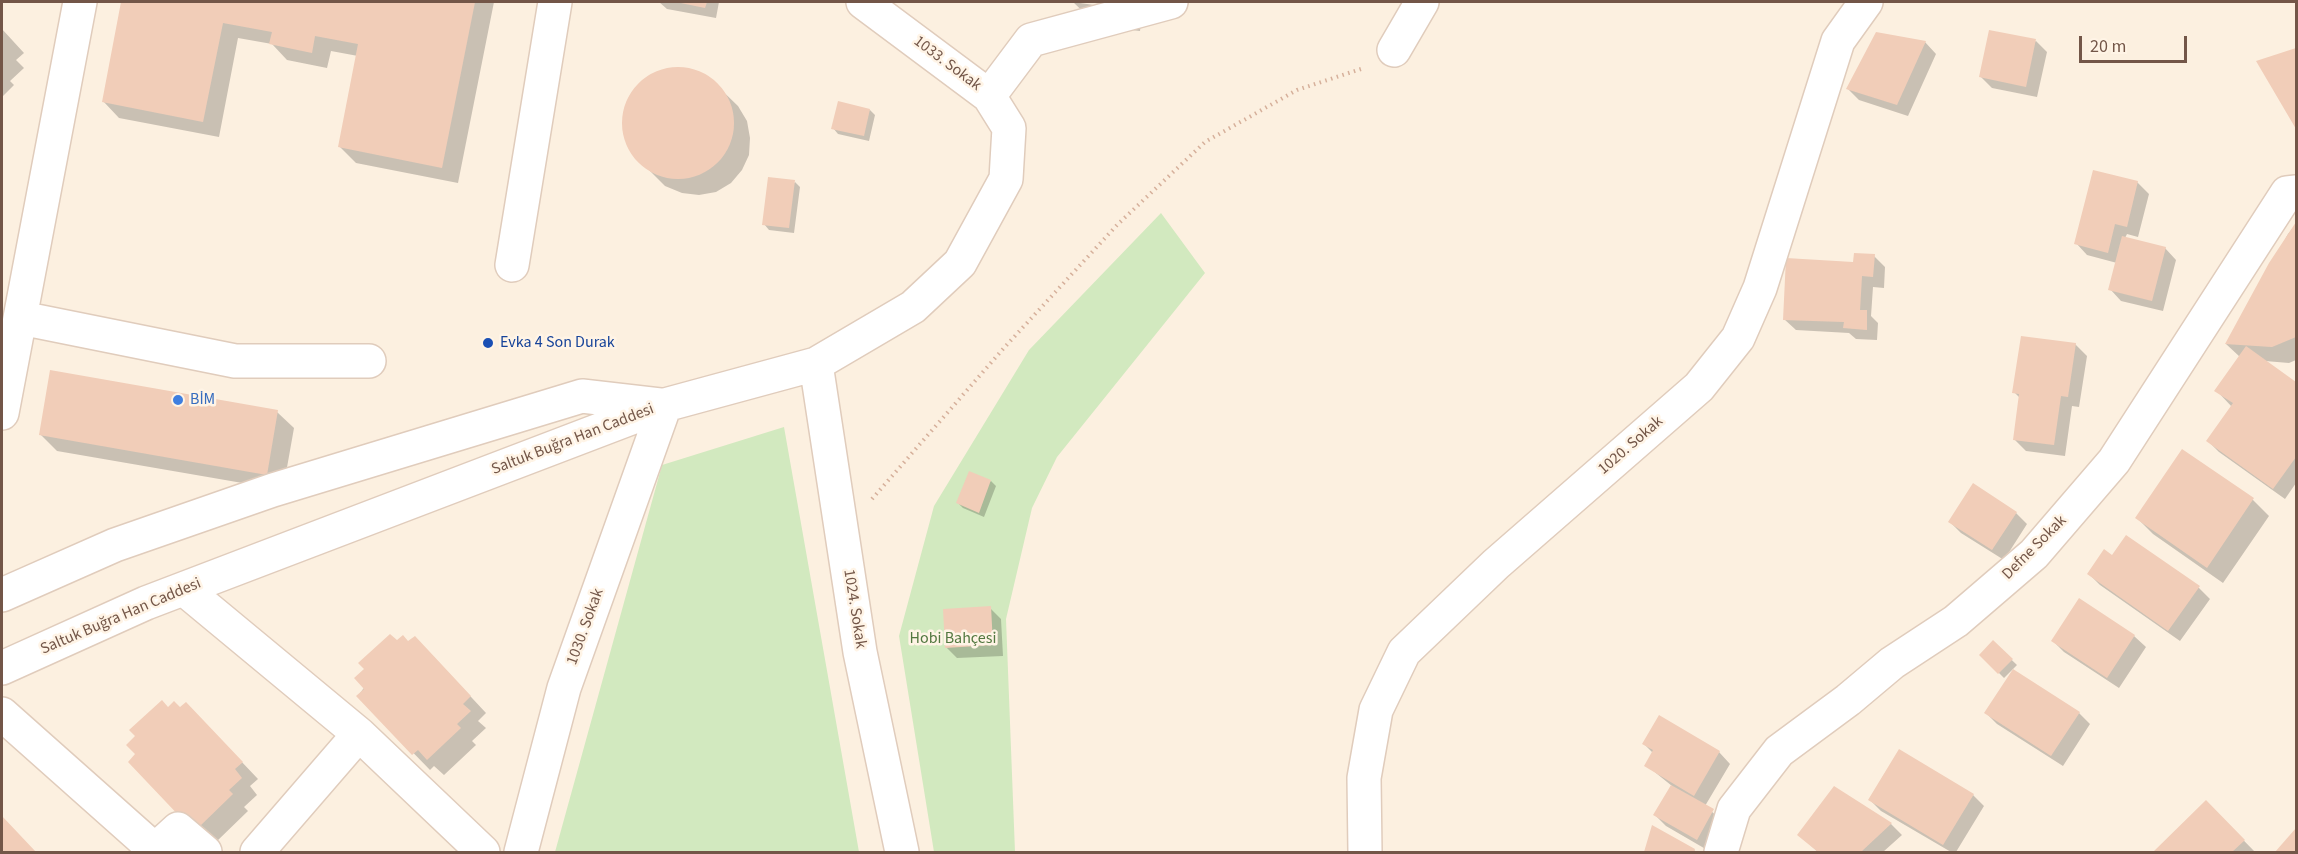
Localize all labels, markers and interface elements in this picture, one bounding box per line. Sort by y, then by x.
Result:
scale bar [2082,24,2190,62]
street label: 1033. Sokak [909,32,985,96]
text: 20 m [2090,34,2126,59]
place label: Evka 4 Son Durak [500,333,615,353]
marker: Evka 4 Son Durak [481,336,495,350]
place label: BİM [190,390,215,410]
marker: BİM [171,393,185,407]
street label: Saltuk Buğra Han Caddesi [489,400,657,480]
street label: 1020. Sokak [1595,413,1667,479]
street label: Defne Sokak [1999,512,2071,584]
street label: 1024. Sokak [838,568,870,650]
street label: Saltuk Buğra Han Caddesi [38,574,204,660]
street label: 1030. Sokak [563,586,609,668]
park label: Hobi Bahçesi [910,629,996,649]

